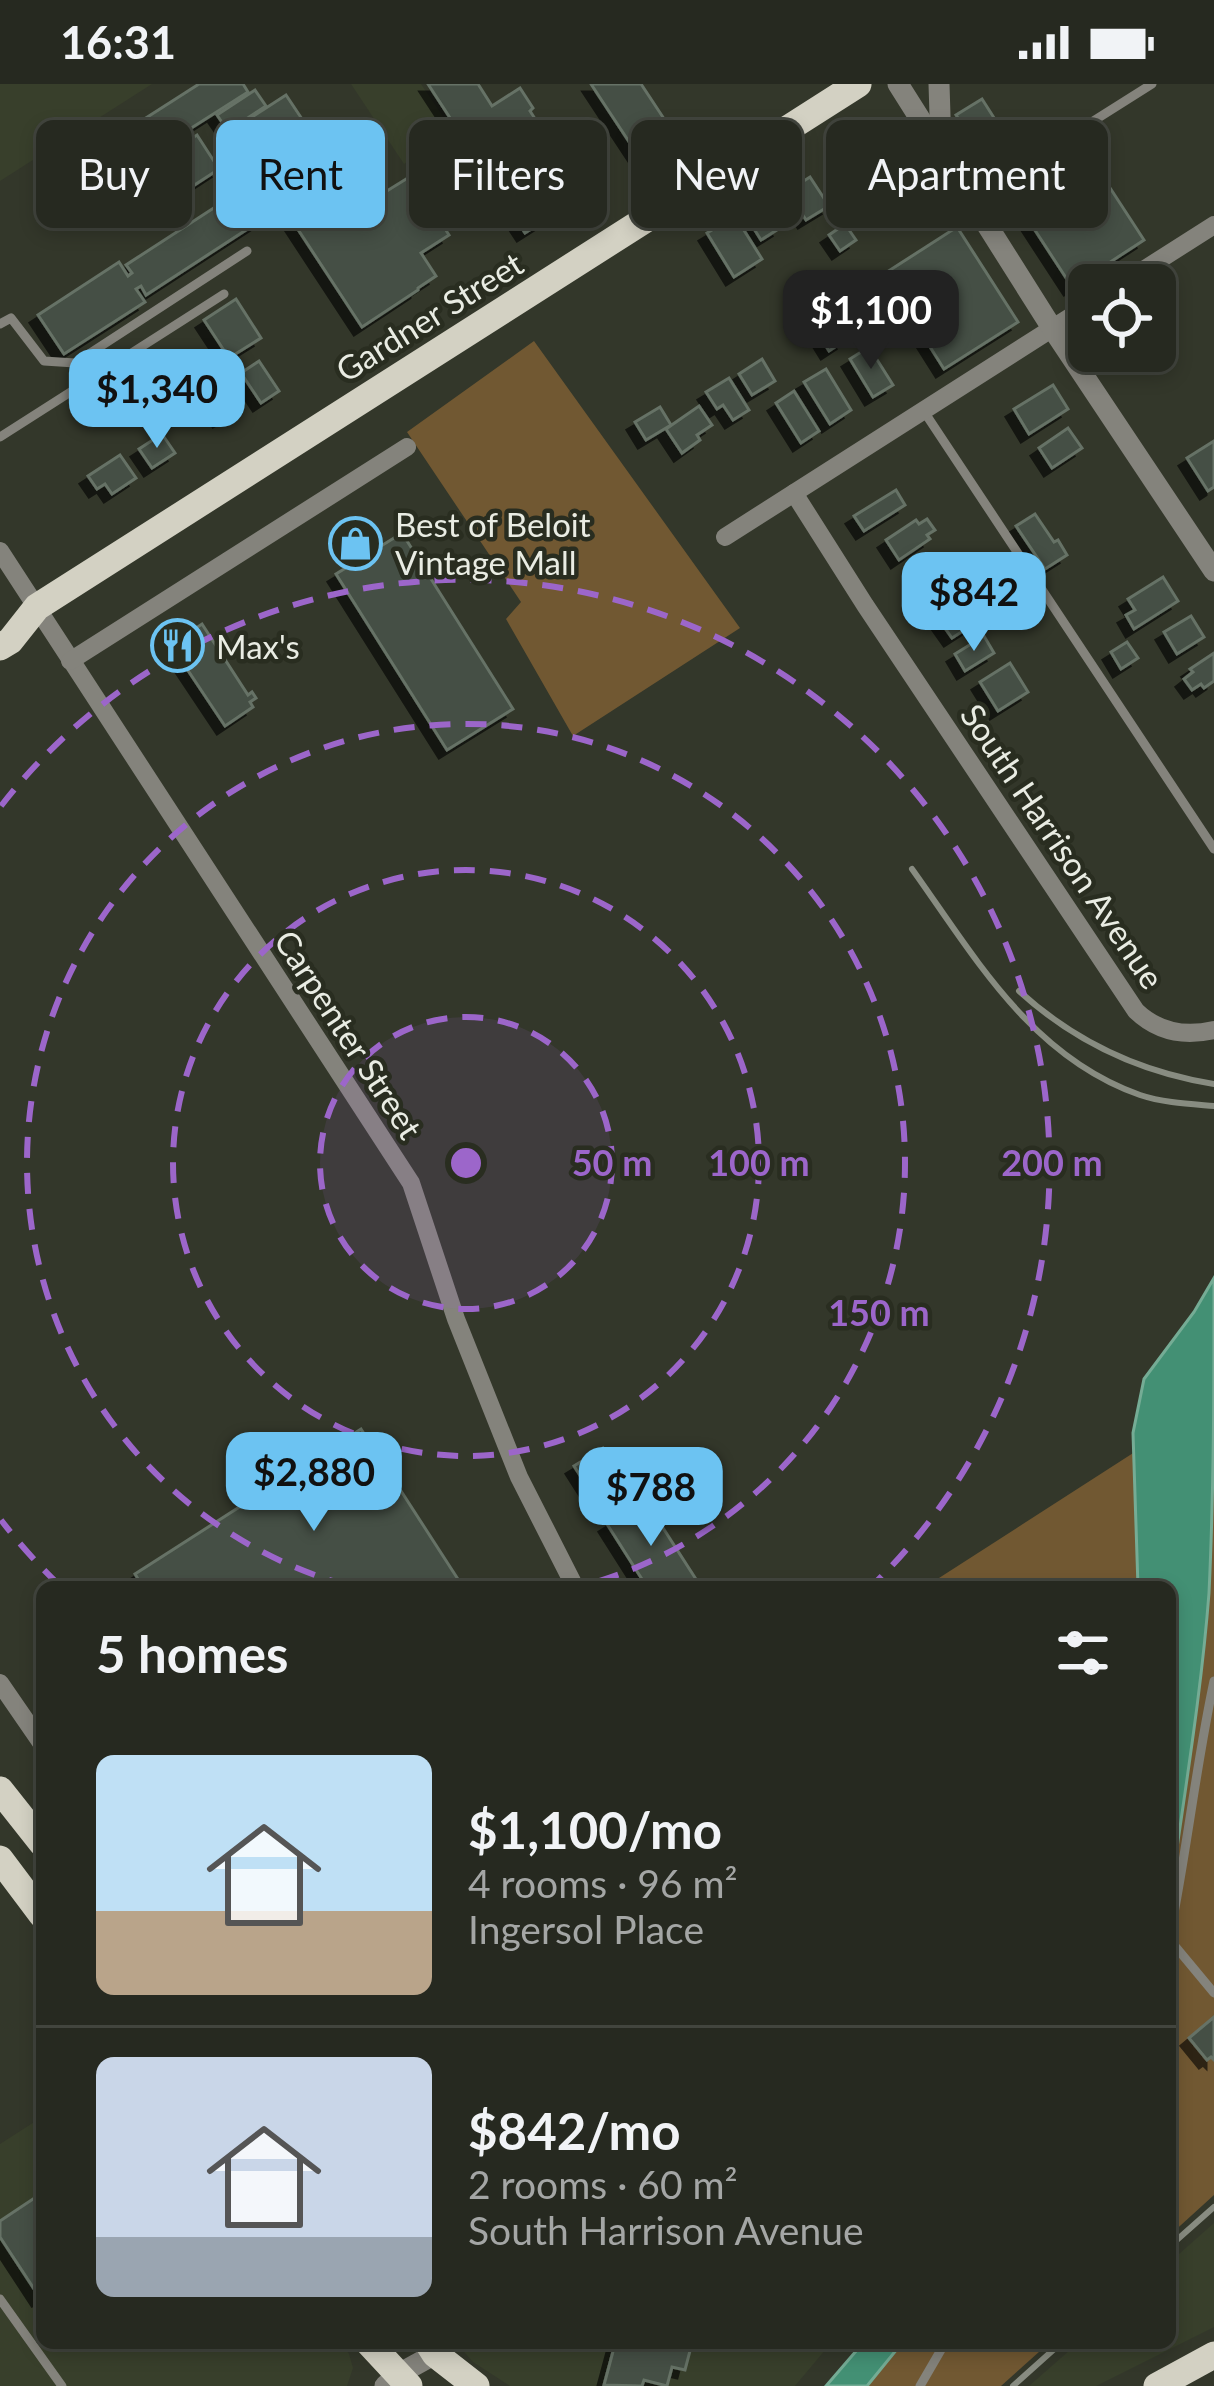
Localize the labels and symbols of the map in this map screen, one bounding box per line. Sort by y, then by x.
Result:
street label: Gardner Street [328,243,530,389]
pin: $1,100 [773,270,969,372]
pin: $1,340 [59,349,255,451]
place label: Best of Beloit Vintage Mall [395,504,591,582]
shop icon: Best of Beloit Vintage Mall [328,515,384,571]
pin: $842 [903,552,1045,654]
restaurant icon: Max's [149,618,205,674]
place label: Max's [216,626,300,666]
street label: South Harrison Avenue [953,696,1173,996]
street label: Carpenter Street [267,922,431,1146]
text: 50 m [572,1140,652,1184]
text: 100 m [708,1140,810,1184]
text: 200 m [1001,1140,1103,1184]
centre of rings [445,1142,487,1184]
text: 150 m [828,1290,930,1334]
pin: $2,880 [216,1432,412,1534]
pin: $788 [580,1447,722,1549]

